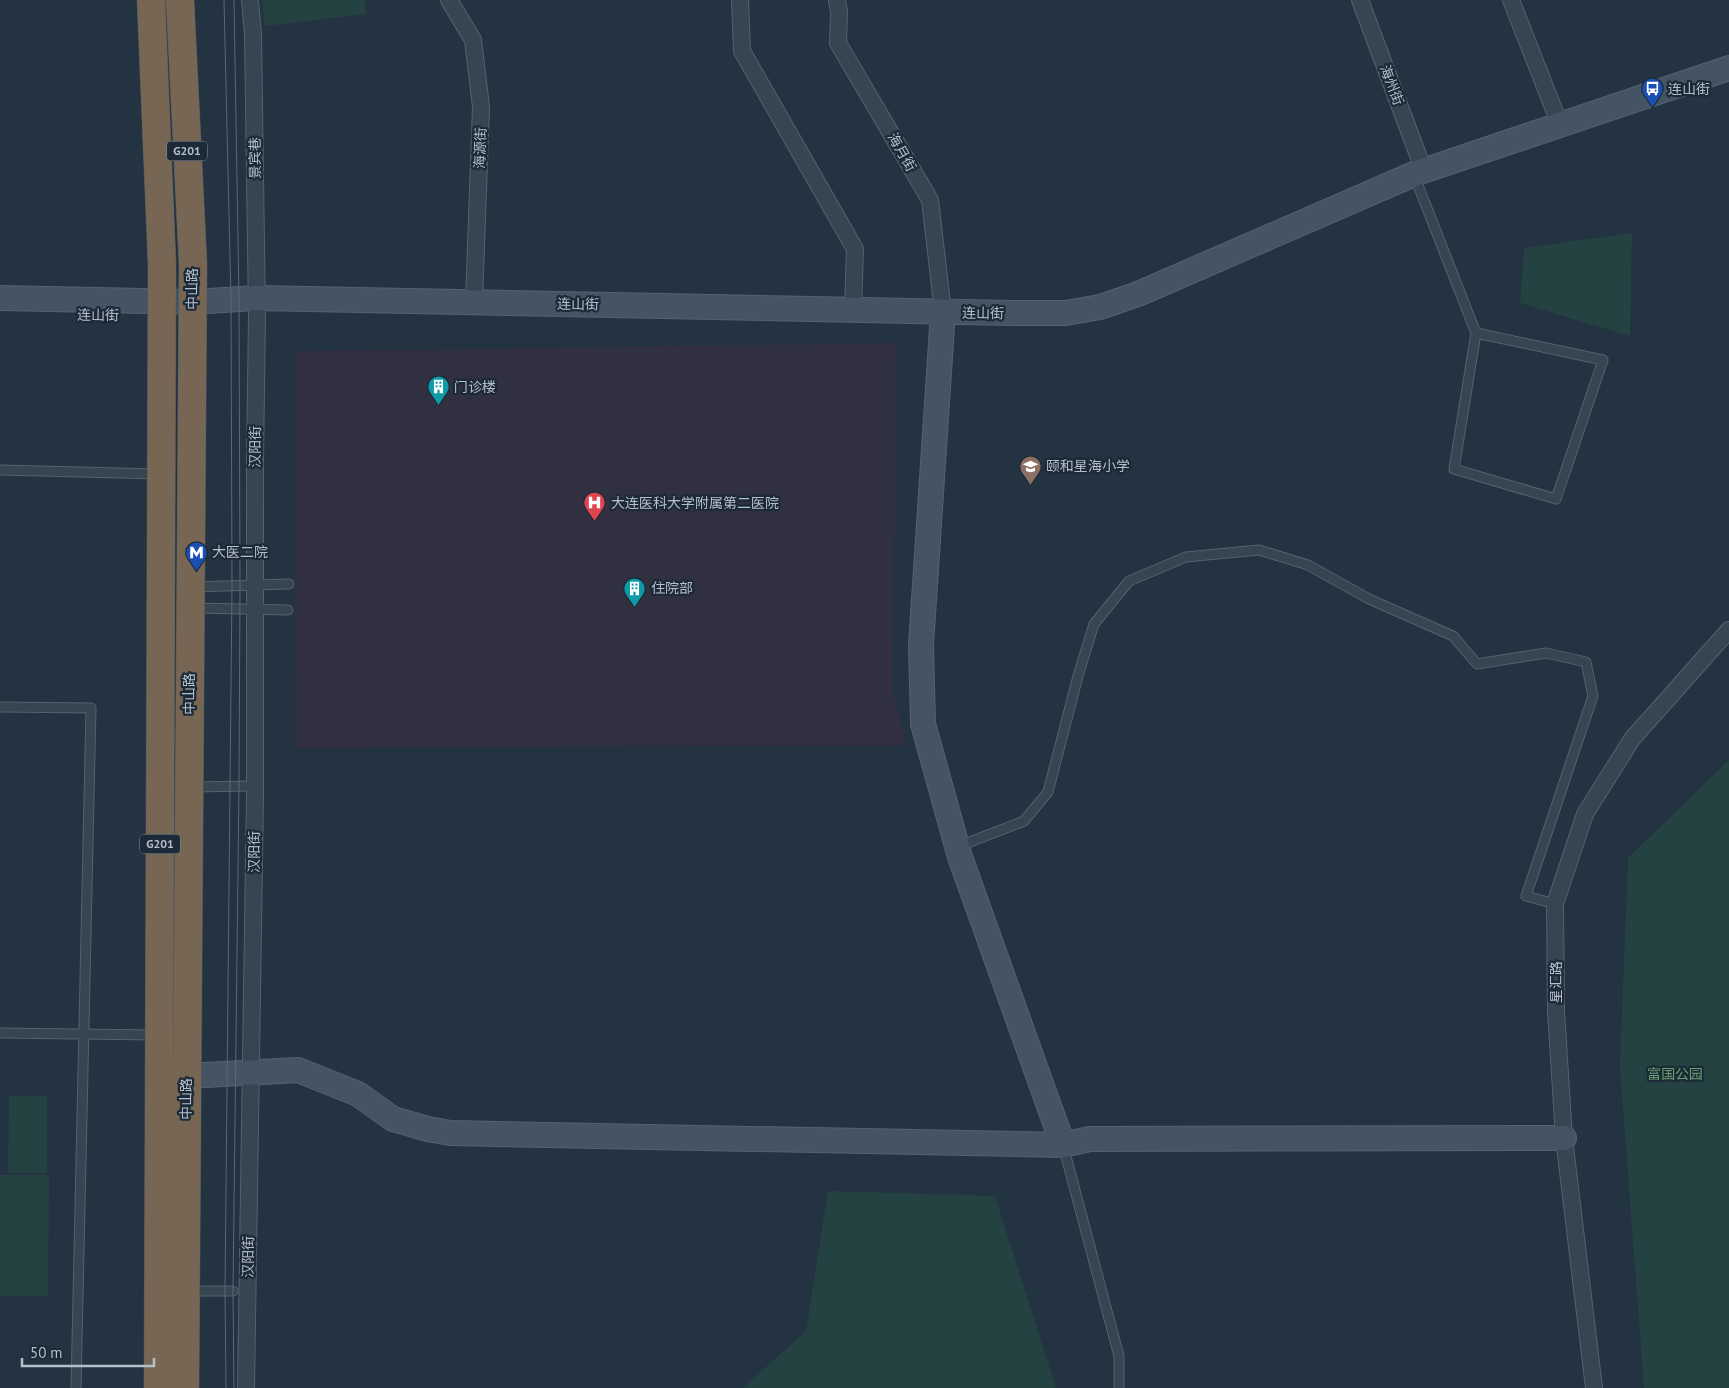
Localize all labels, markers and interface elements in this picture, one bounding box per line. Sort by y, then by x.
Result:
street label: 海州街 [1376,62,1408,108]
bus stop icon: 连山街 [1640,77,1664,108]
place label: 连山街 [1668,80,1710,98]
street label: 海源街 [470,127,490,169]
street label: 海月街 [884,129,920,175]
street label: 景宾巷 [246,137,264,179]
road number: G201 [167,142,207,160]
street label: 中山路 [183,268,201,310]
street label: 连山街 [557,295,599,313]
street label: 连山街 [962,304,1004,322]
street label: 连山街 [77,306,119,324]
building icon: 门诊楼 [426,375,450,406]
place label: 门诊楼 [454,378,496,396]
street label: 汉阳街 [246,426,264,468]
school or university icon: 颐和星海小学 [1018,454,1042,485]
place label: 颐和星海小学 [1046,457,1130,475]
hospital icon: 大连医科大学附属第二医院 [583,491,607,522]
place label: 大连医科大学附属第二医院 [611,494,779,512]
metro station icon: 大医二院 [184,540,208,571]
place label: 大医二院 [212,543,268,561]
building icon: 住院部 [623,576,647,607]
place label: 住院部 [651,579,693,597]
street label: 中山路 [180,673,198,715]
street label: 汉阳街 [245,831,263,873]
road number: G201 [140,834,180,854]
street label: 星汇路 [1547,961,1565,1003]
park label: 富国公园 [1647,1065,1703,1083]
street label: 中山路 [177,1078,195,1120]
street label: 汉阳街 [239,1236,257,1278]
scale bar [22,1336,155,1368]
text: 50 m [30,1343,63,1362]

